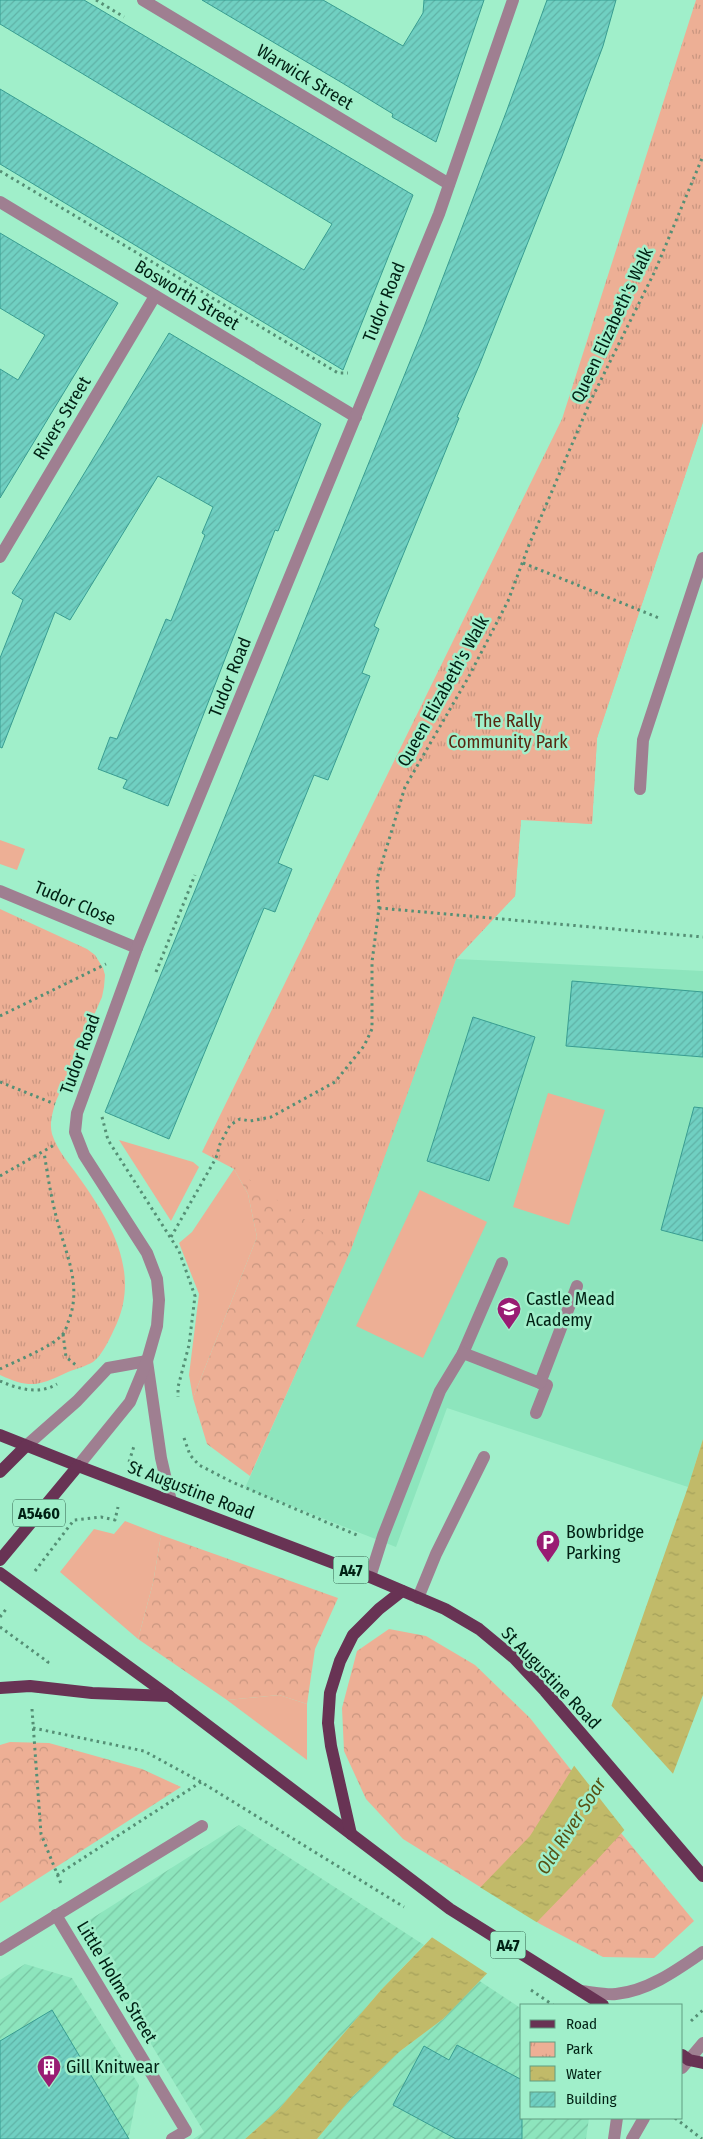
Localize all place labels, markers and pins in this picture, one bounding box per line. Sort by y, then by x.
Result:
place label: Castle Mead Academy [526,1288,615,1331]
school or university icon: Castle Mead Academy [496,1296,522,1330]
place label: Bowbridge Parking [566,1521,644,1564]
parking icon: Bowbridge Parking [535,1529,561,1563]
building icon: Gill Knitwear [36,2054,62,2088]
place label: Gill Knitwear [66,2056,160,2078]

